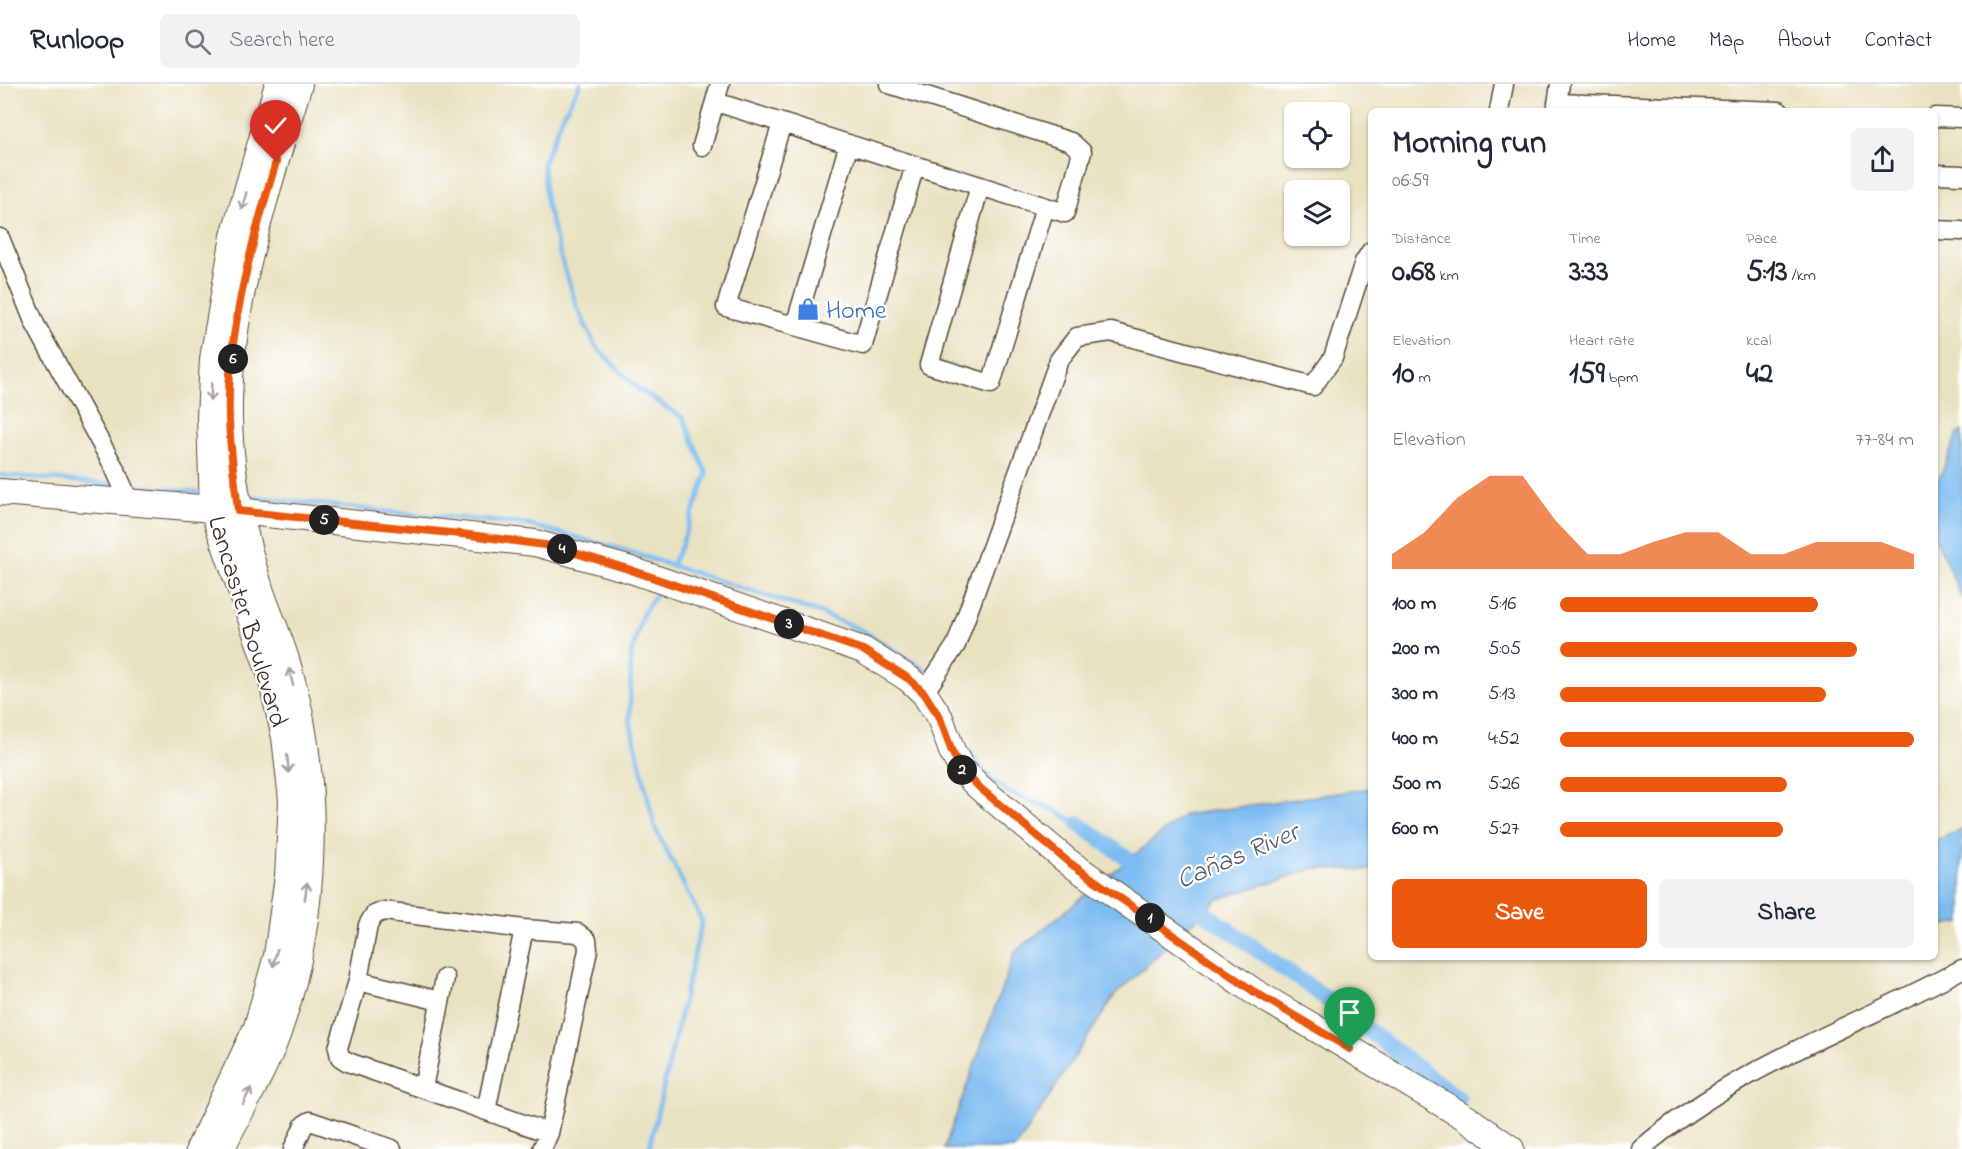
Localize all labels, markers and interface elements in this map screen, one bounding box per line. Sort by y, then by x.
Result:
search box [160,14,580,68]
text: Runloop [30,21,124,62]
icon: search [181,25,214,58]
text: Search here [229,25,335,57]
text: Home [1627,26,1676,56]
text: Map [1709,26,1744,56]
text: About [1777,26,1831,56]
text: Contact [1864,26,1932,56]
pin [250,100,301,162]
map controls [1284,102,1350,246]
button: locate [1284,102,1350,168]
icon: check [259,109,292,142]
text: Morning run [1392,120,1546,168]
button: share [1851,128,1914,191]
text: 06:59 [1392,167,1429,196]
button: layers [1284,180,1350,246]
one-way arrow [238,191,249,210]
text: Distance [1392,227,1451,251]
text: Time [1569,227,1601,251]
text: Pace [1746,227,1777,251]
text: 0.68 [1392,251,1436,295]
text: 3:33 [1569,251,1609,295]
text: 5:13 [1746,251,1788,295]
text: km [1436,264,1459,288]
text: /km [1788,264,1816,288]
place label: Home [826,293,887,331]
shop icon: Home [795,296,821,322]
text: Elevation [1392,329,1451,353]
text: Heart rate [1569,329,1635,353]
text: kcal [1746,329,1771,353]
pin: 6 [218,344,248,374]
text: 6 [229,347,237,371]
text: 10 [1392,353,1415,397]
text: 159 [1569,353,1605,397]
text: 42 [1746,353,1773,397]
text: m [1415,366,1431,390]
text: bpm [1605,366,1638,390]
one-way arrow [206,382,217,402]
text: Elevation [1392,426,1466,455]
text: 77–84 m [1856,426,1914,455]
pin: 5 [309,505,339,535]
text: 5 [319,508,329,532]
street label: Lancaster Boulevard [196,512,296,732]
pin: 4 [547,534,577,564]
text: 4 [559,537,565,561]
text: 100 m [1392,590,1436,619]
text: 5:16 [1488,590,1516,619]
pin: 3 [774,609,804,639]
text: 3 [786,612,792,636]
text: 200 m [1392,635,1440,664]
text: 5:05 [1488,635,1521,664]
one-way arrow [284,668,296,687]
text: 300 m [1392,680,1438,709]
text: 5:13 [1488,680,1516,709]
text: 400 m [1392,725,1438,754]
text: 4:52 [1488,725,1519,754]
one-way arrow [283,754,294,774]
pin: 2 [947,755,977,785]
text: 2 [958,758,966,782]
text: 500 m [1392,770,1441,799]
text: 5:26 [1488,770,1520,799]
water label: Cañas River [1171,813,1308,901]
text: 600 m [1392,815,1439,844]
text: 5:27 [1488,815,1519,844]
button: Save [1392,879,1647,948]
button: Share [1659,879,1914,948]
one-way arrow [301,881,312,901]
pin: 1 [1135,903,1165,933]
text: 1 [1147,906,1153,930]
one-way arrow [269,948,281,967]
pin [1324,987,1375,1049]
icon: arrive [1333,996,1366,1029]
one-way arrow [241,1088,253,1106]

